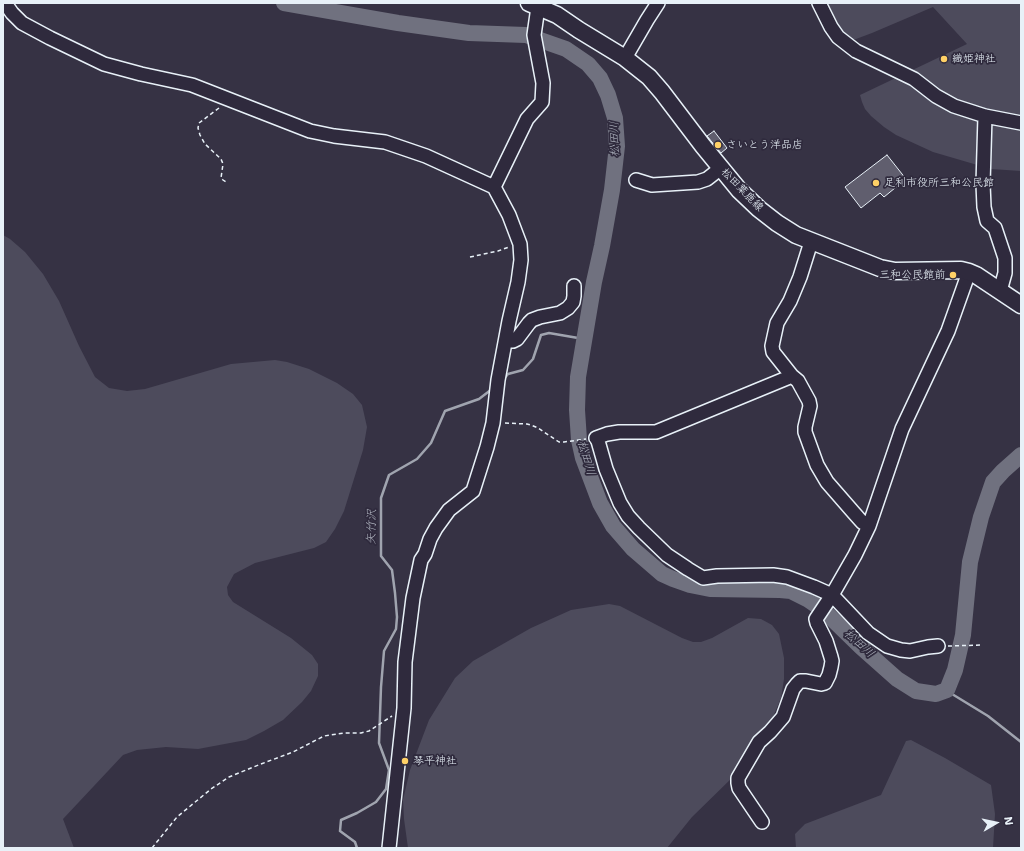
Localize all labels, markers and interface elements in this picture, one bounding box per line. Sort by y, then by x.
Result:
place label: 織姫神社 [952,52,996,66]
marker: 織姫神社 [939,54,949,64]
water label: 松田川 [607,121,623,157]
place label: さいとう洋品店 [726,138,803,152]
marker: さいとう洋品店 [713,140,723,150]
street label: 松田葉鹿線 [718,166,766,214]
place label: 足利市役所三和公民館 [884,176,994,190]
marker: 足利市役所三和公民館 [871,178,881,188]
place label: 三和公民館前 [879,268,945,282]
marker: 三和公民館前 [948,270,958,280]
water label: 松田川 [574,439,598,477]
water label: 矢竹沢 [364,509,380,545]
water label: 松田川 [841,627,877,661]
place label: 琴平神社 [413,754,457,768]
marker: 琴平神社 [400,756,410,766]
north arrow [976,803,1016,843]
text: N [1000,816,1016,827]

